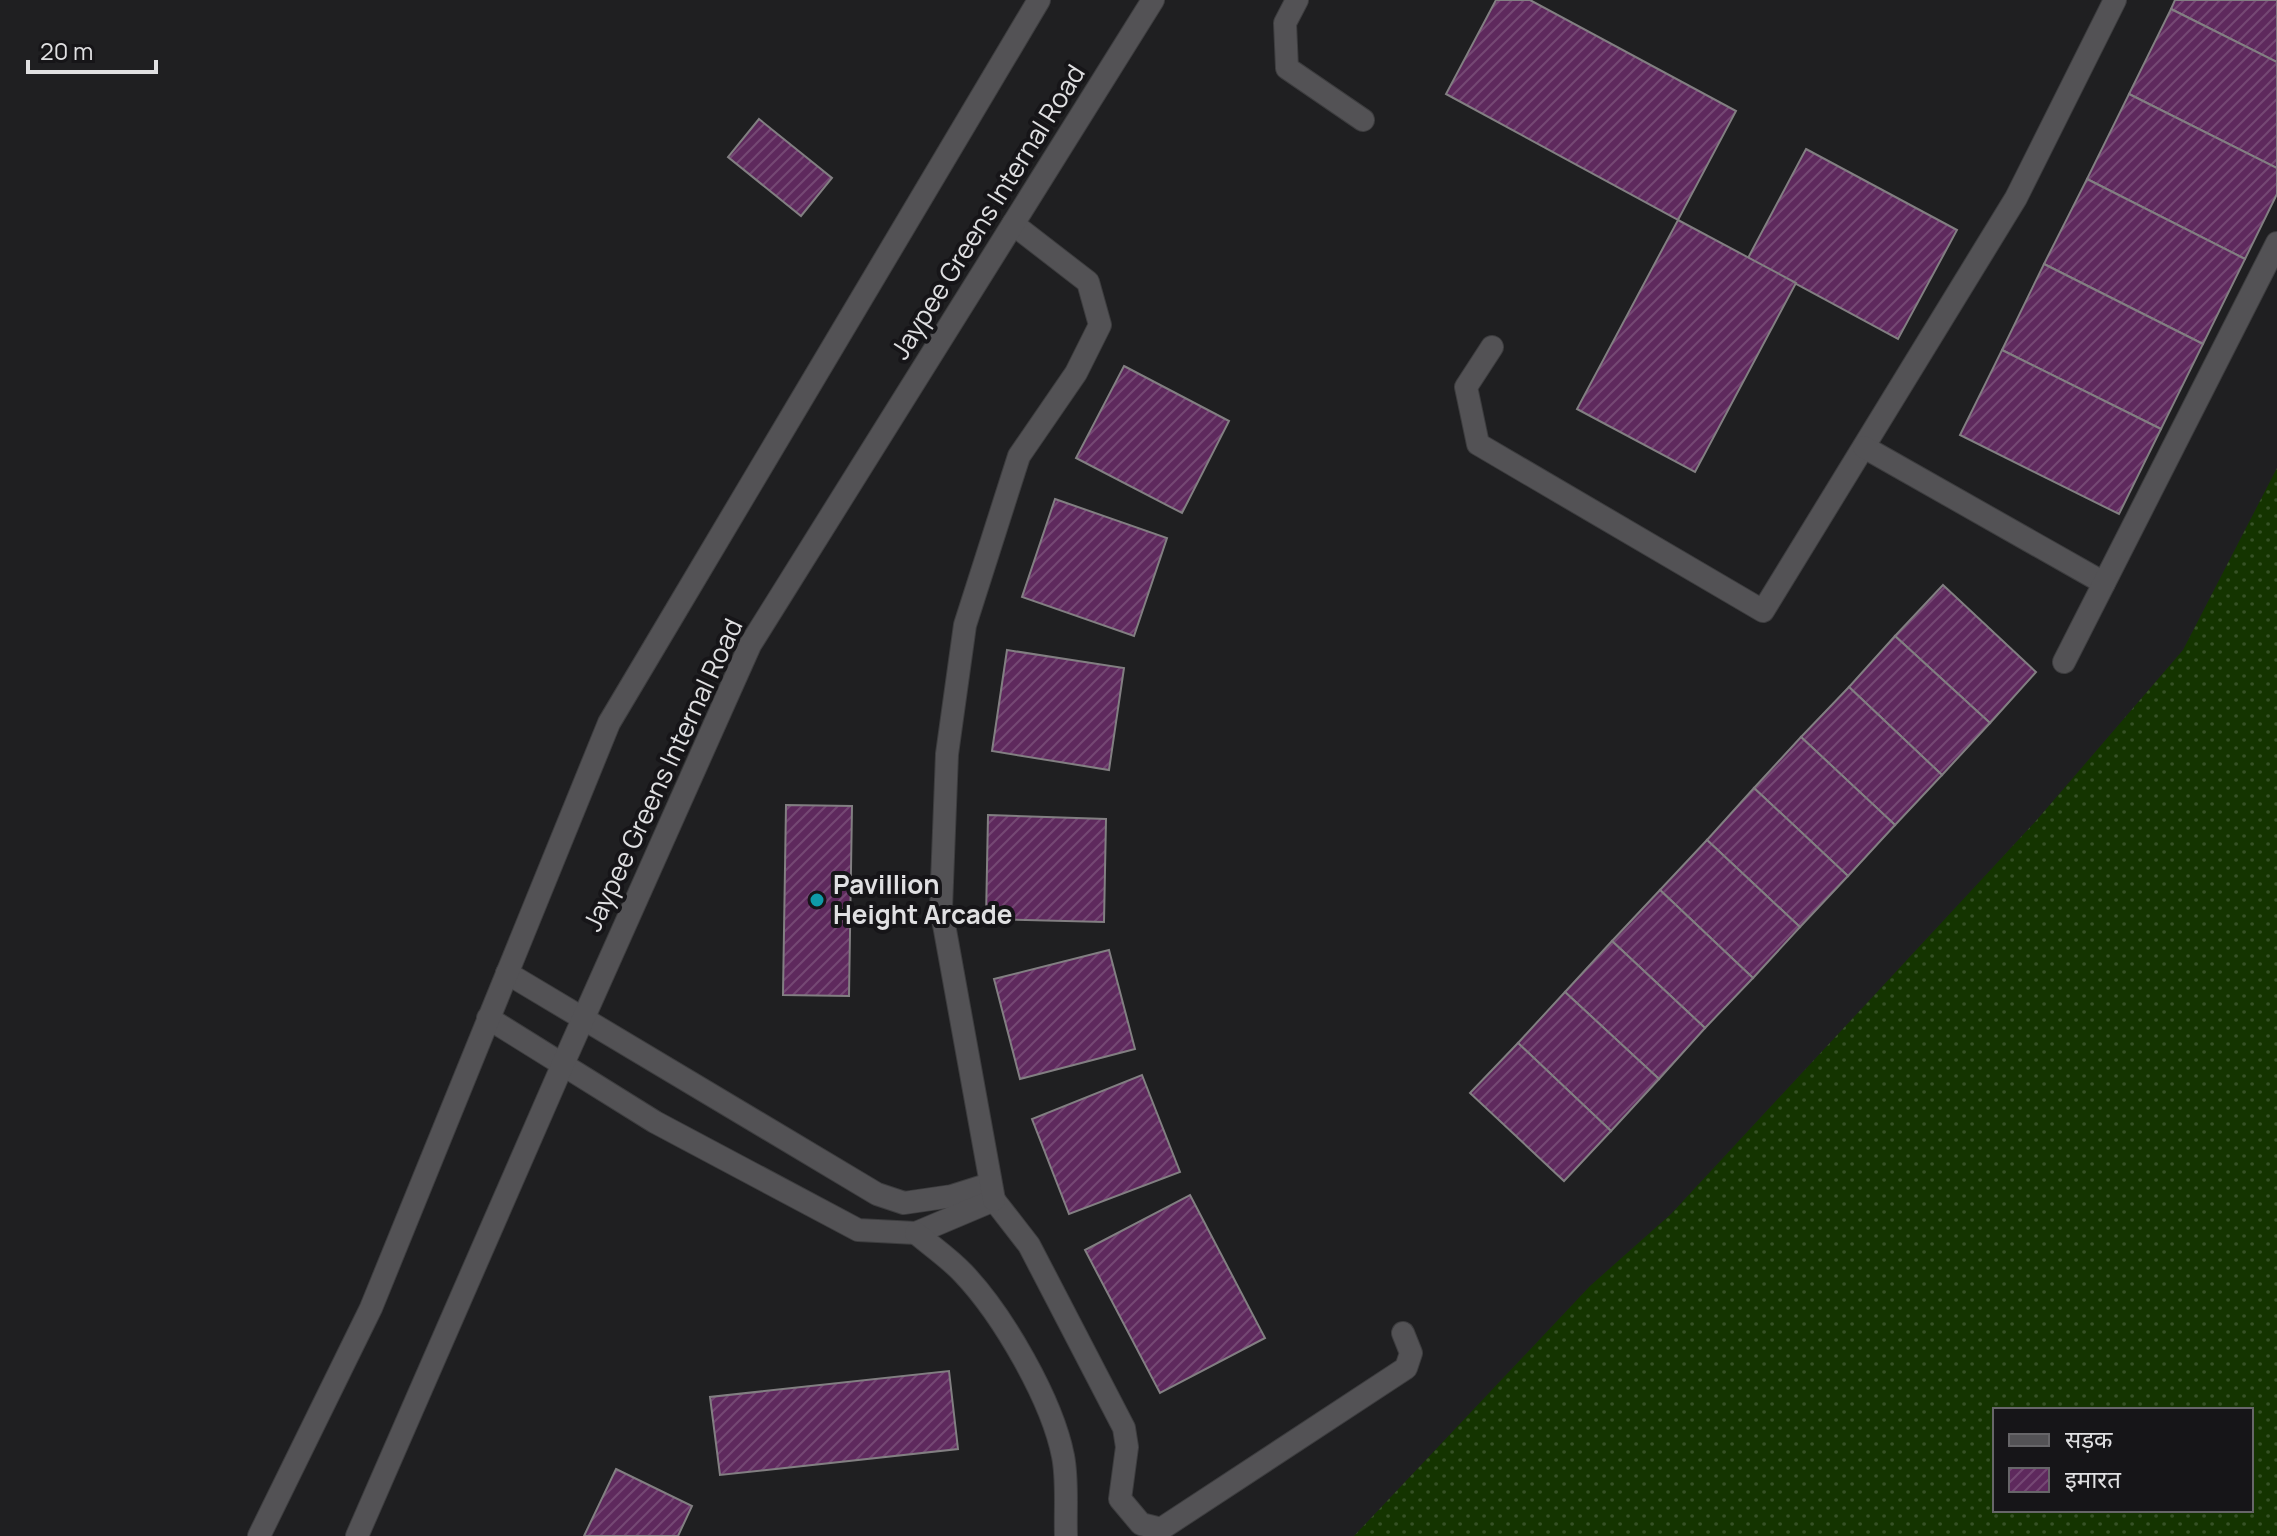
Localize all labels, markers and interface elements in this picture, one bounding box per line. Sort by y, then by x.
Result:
scale bar [28,24,156,74]
text: 20 m [40,34,93,67]
street label: Jaypee Greens Internal Road [882,57,1093,366]
street label: Jaypee Greens Internal Road [574,612,750,937]
place label: Pavillion Height Arcade [833,866,1012,932]
marker: Pavillion Height Arcade [808,891,826,909]
legend [1993,1408,2253,1512]
text: सड़क [2065,1422,2113,1455]
text: इमारत [2065,1462,2122,1495]

